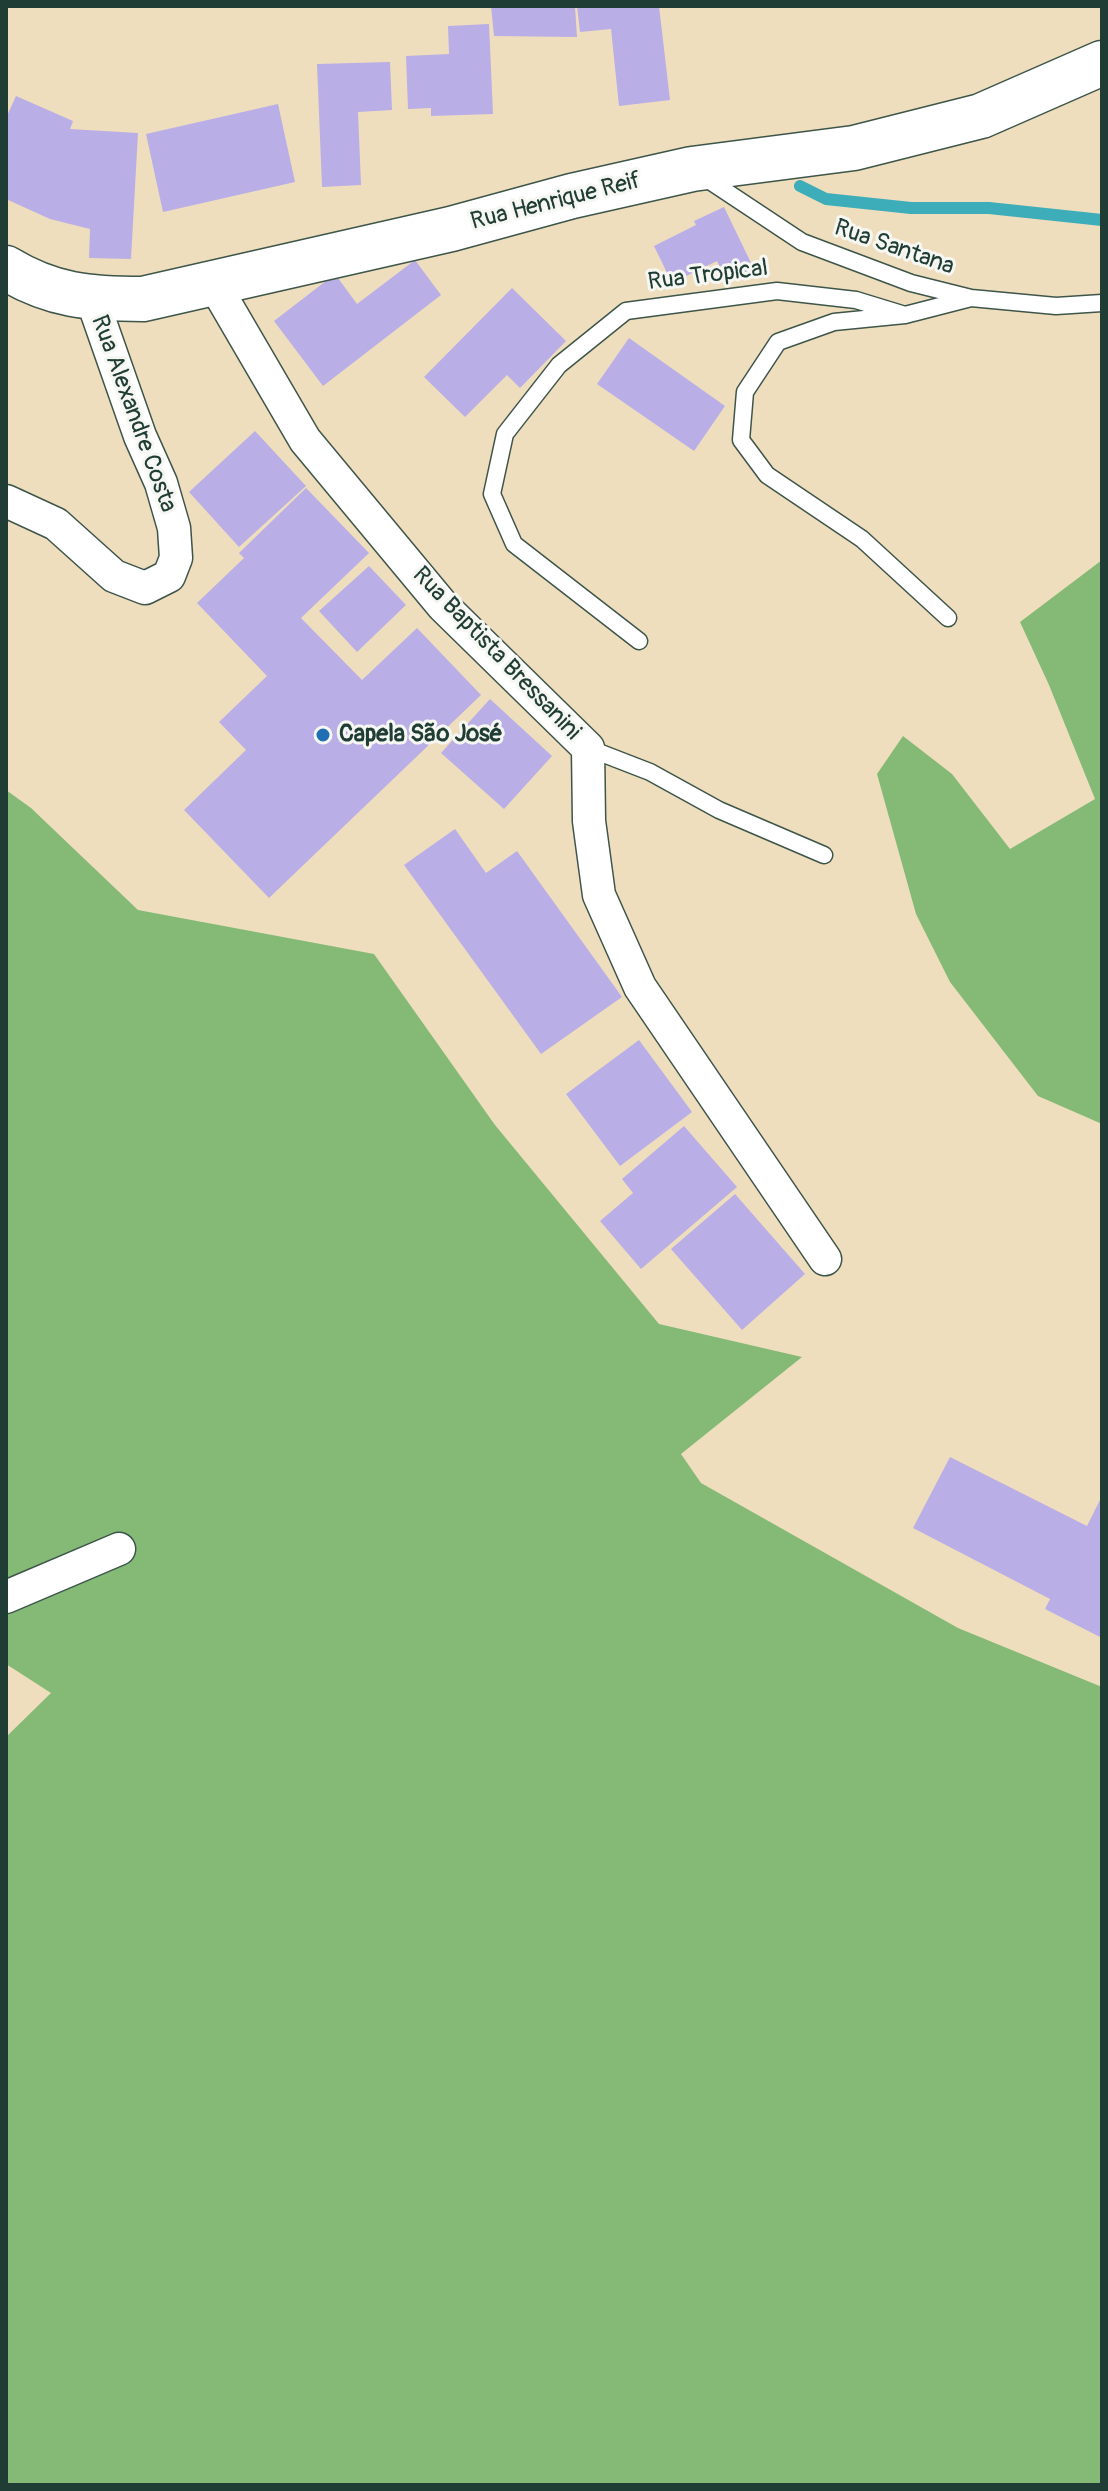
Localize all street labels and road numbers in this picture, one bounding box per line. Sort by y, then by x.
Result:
street label: Rua Henrique Reif [468,167,644,237]
street label: Rua Santana [830,214,958,282]
street label: Rua Tropical [646,254,770,298]
street label: Rua Alexandre Costa [84,312,182,516]
street label: Rua Baptista Bressanini [406,561,586,747]

